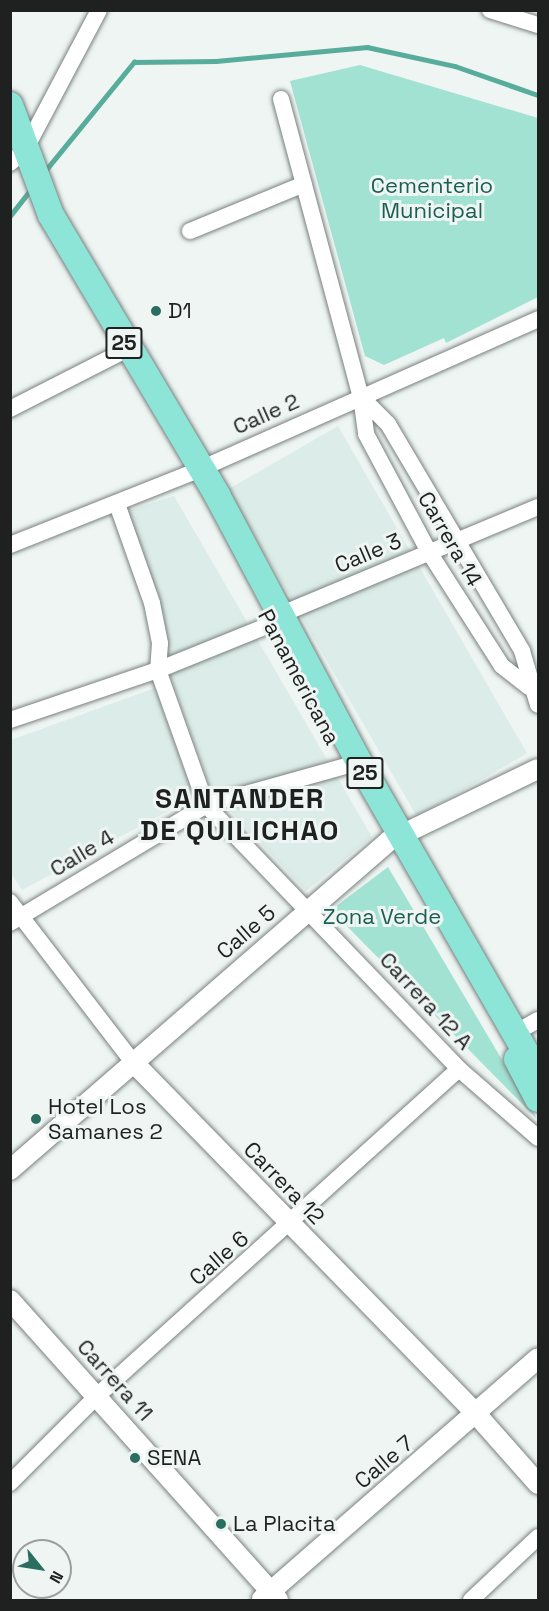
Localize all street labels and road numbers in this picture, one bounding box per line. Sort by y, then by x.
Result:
road number: 25 [104,325,144,361]
street label: Calle 2 [229,388,303,440]
street label: Carrera 14 [412,487,488,591]
street label: Calle 3 [331,527,405,579]
street label: Panamericana [252,605,346,749]
road number: 25 [346,755,385,791]
street label: Calle 4 [45,824,119,882]
street label: Calle 5 [211,899,281,965]
street label: Carrera 12 A [374,947,478,1055]
street label: Carrera 12 [238,1136,330,1230]
street label: Calle 6 [184,1225,254,1291]
street label: Carrera 11 [72,1334,158,1426]
street label: Calle 7 [349,1430,419,1494]

